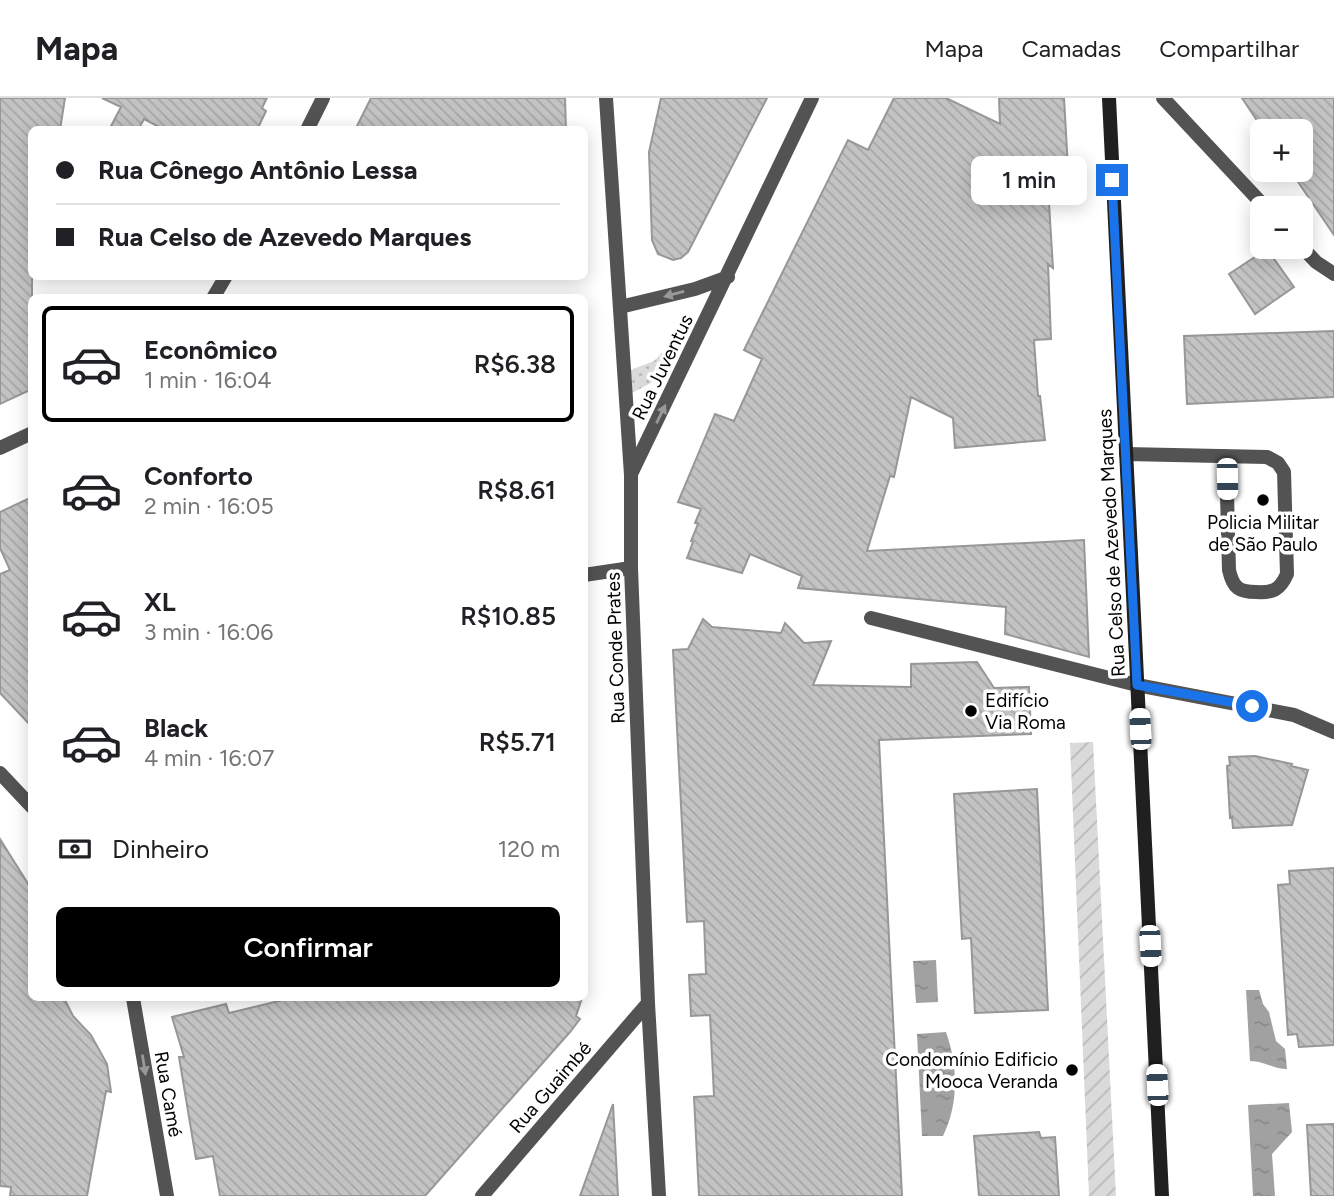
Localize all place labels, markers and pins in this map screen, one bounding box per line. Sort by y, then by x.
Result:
marker: Policia Militar de São Paulo [1255,492,1271,508]
place label: Policia Militar de São Paulo [1207,511,1319,556]
place label: Edifício Via Roma [985,689,1066,734]
marker: Edifício Via Roma [963,703,979,719]
place label: Condomínio Edificio Mooca Veranda [885,1048,1058,1093]
marker: Condomínio Edificio Mooca Veranda [1064,1062,1080,1078]

